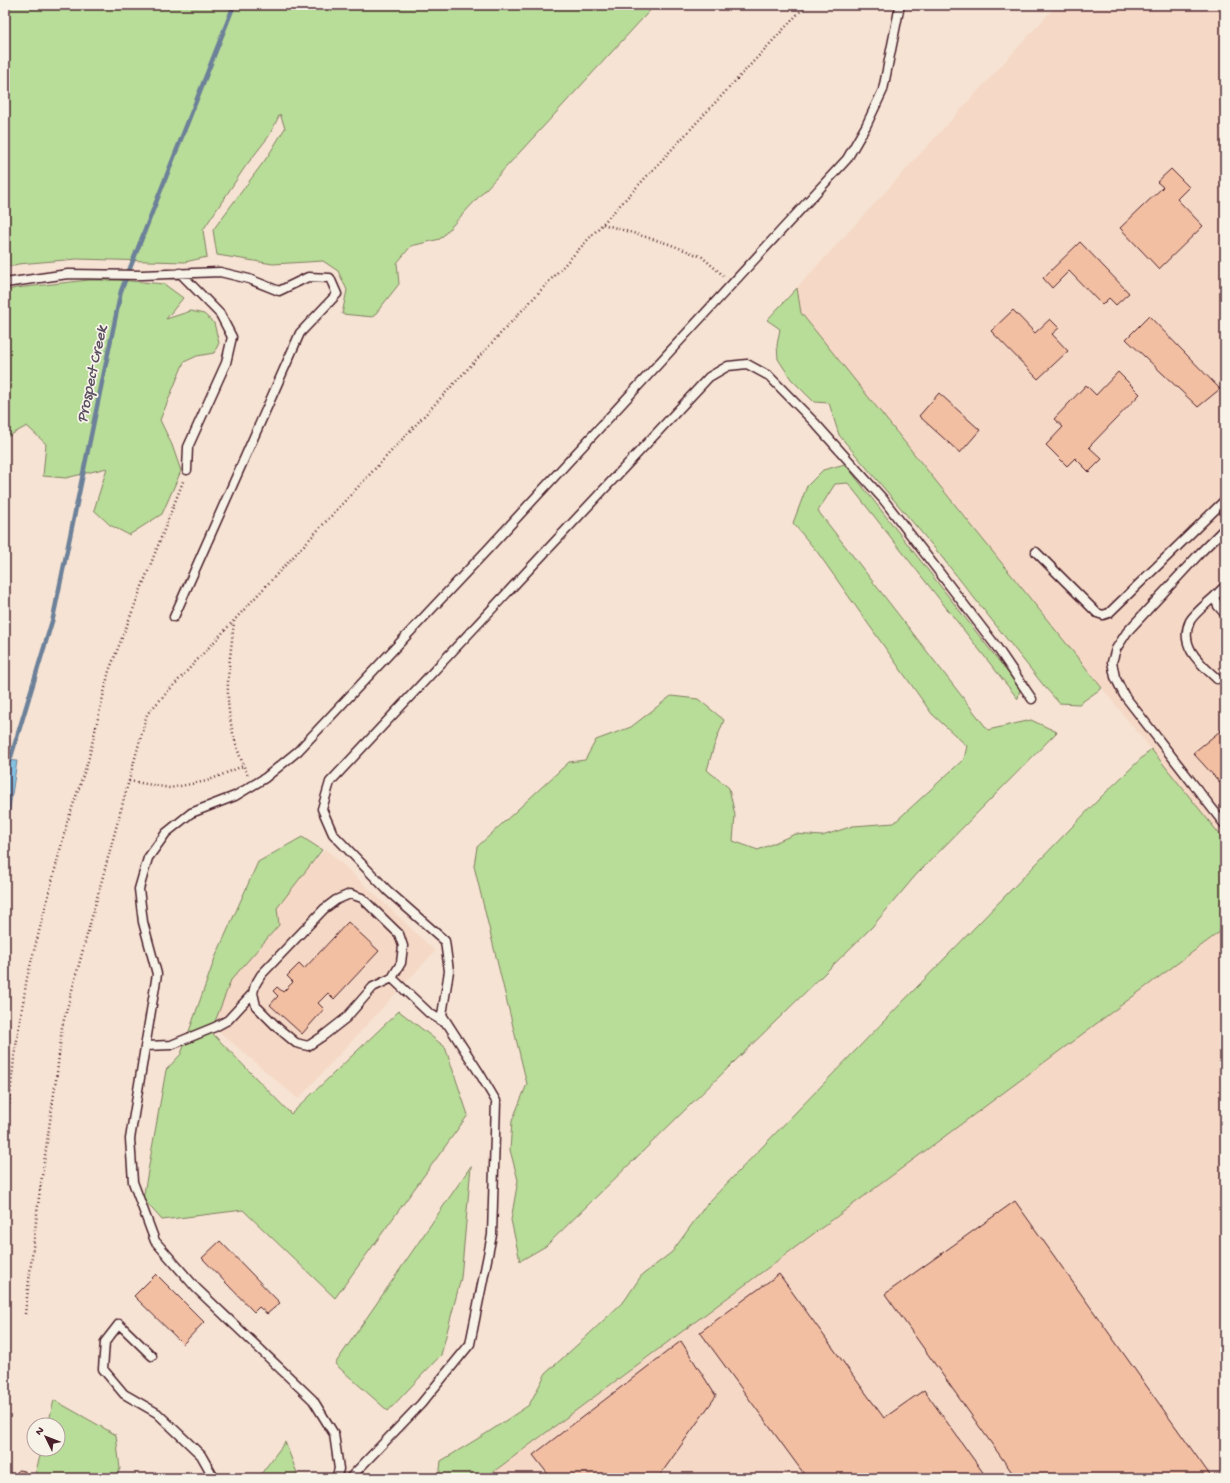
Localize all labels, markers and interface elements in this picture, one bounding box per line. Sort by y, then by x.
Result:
water label: Prospect Creek [74,323,113,425]
north arrow [26,1417,66,1457]
text: N [33,1425,47,1438]

